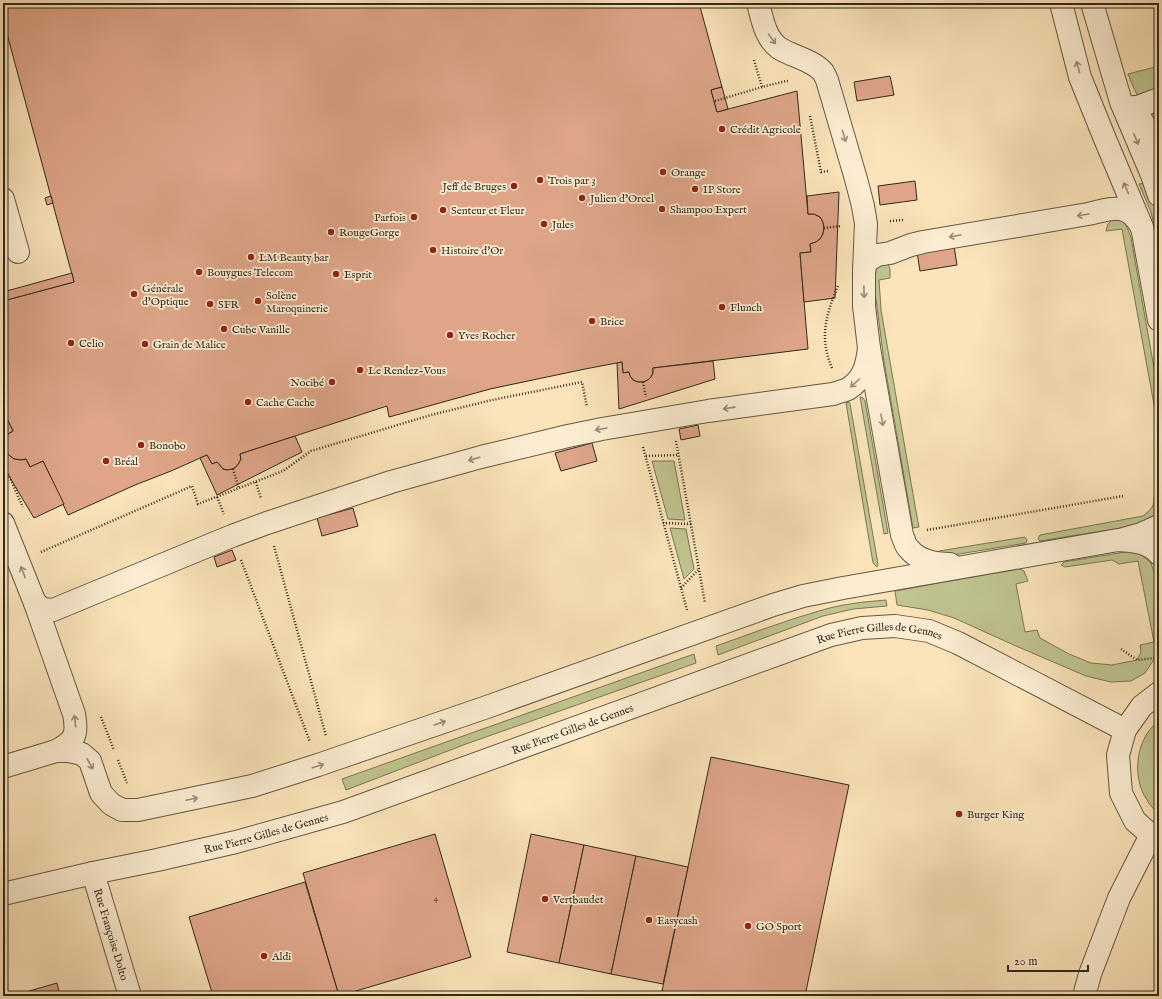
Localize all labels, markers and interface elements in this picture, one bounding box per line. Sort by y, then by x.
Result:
one-way arrow [768,33,776,44]
one-way arrow [1073,61,1081,74]
place label: Crédit Agricole [730,123,801,137]
marker: Crédit Agricole [717,124,727,134]
one-way arrow [841,130,848,143]
one-way arrow [1133,133,1140,145]
place label: Orange [671,166,706,180]
marker: Orange [658,167,668,177]
place label: Trois par 3 [548,174,596,188]
marker: Trois par 3 [535,175,545,185]
place label: Jeff de Bruges [441,180,506,194]
marker: Jeff de Bruges [509,181,519,191]
one-way arrow [1121,182,1129,194]
place label: IP Store [703,183,741,197]
marker: IP Store [690,184,700,194]
place label: Julien d'Orcel [588,192,654,206]
marker: Julien d'Orcel [577,193,587,203]
place label: Shampoo Expert [670,203,747,217]
place label: Senteur et Fleur [451,204,524,218]
marker: Shampoo Expert [657,204,667,214]
marker: Senteur et Fleur [438,205,448,215]
place label: Parfois [374,211,406,225]
one-way arrow [1077,211,1090,219]
marker: Parfois [409,212,419,222]
place label: Jules [550,218,574,232]
marker: Jules [539,219,549,229]
place label: RougeGorge [339,226,400,240]
marker: RougeGorge [326,227,336,237]
one-way arrow [949,232,962,240]
place label: Histoire d'Or [441,244,503,258]
marker: Histoire d'Or [428,245,438,255]
place label: LM Beauty bar [259,251,329,265]
marker: LM Beauty bar [246,252,256,262]
place label: Bouygues Telecom [207,266,294,280]
marker: Bouygues Telecom [194,267,204,277]
place label: Esprit [344,268,372,282]
marker: Esprit [331,269,341,279]
place label: Générale d'Optique [142,282,189,309]
one-way arrow [860,285,868,298]
marker: Générale d'Optique [129,289,139,299]
place label: Solène Maroquinerie [266,289,328,316]
marker: Solène Maroquinerie [253,296,263,306]
place label: SFR [218,298,240,312]
marker: SFR [205,299,215,309]
place label: Flunch [730,301,762,315]
marker: Flunch [717,302,727,312]
place label: Brice [600,315,624,329]
marker: Brice [587,316,597,326]
place label: Cube Vanille [232,323,290,337]
marker: Cube Vanille [219,324,229,334]
place label: Yves Rocher [458,329,515,343]
marker: Yves Rocher [445,330,455,340]
place label: Celio [79,337,104,351]
marker: Celio [66,338,76,348]
place label: Grain de Malice [153,338,226,352]
marker: Grain de Malice [140,339,150,349]
place label: Le Rendez-Vous [368,364,446,378]
marker: Le Rendez-Vous [355,365,365,375]
place label: Nocibé [290,376,324,390]
marker: Nocibé [327,377,337,387]
one-way arrow [850,378,860,387]
place label: Cache Cache [256,396,315,410]
marker: Cache Cache [243,397,253,407]
one-way arrow [723,404,736,412]
one-way arrow [878,413,886,426]
one-way arrow [595,426,608,434]
place label: Bonobo [149,439,186,453]
marker: Bonobo [136,440,146,450]
place label: Bréal [114,455,138,469]
marker: Bréal [101,456,111,466]
one-way arrow [468,456,481,463]
one-way arrow [19,567,27,579]
street label: Rue Pierre Gilles de Gennes [815,620,944,648]
street label: Rue Pierre Gilles de Gennes [510,701,636,758]
one-way arrow [71,715,79,728]
one-way arrow [434,719,447,726]
one-way arrow [87,758,95,770]
one-way arrow [311,761,323,769]
one-way arrow [185,795,198,803]
place label: Burger King [967,808,1025,822]
marker: Burger King [954,809,964,819]
street label: Rue Pierre Gilles de Gennes [203,810,330,857]
street label: Rue Françoise Dolto [90,887,131,982]
house number: 4 [434,893,439,904]
place label: Vertbaudet [552,893,604,907]
marker: Vertbaudet [540,894,550,904]
place label: Easycash [657,914,698,928]
marker: Easycash [644,915,654,925]
place label: GO Sport [756,920,802,934]
marker: GO Sport [743,921,753,931]
scale bar [1008,947,1088,973]
place label: Aldi [271,950,291,964]
marker: Aldi [259,951,269,961]
text: 20 m [1014,954,1037,969]

